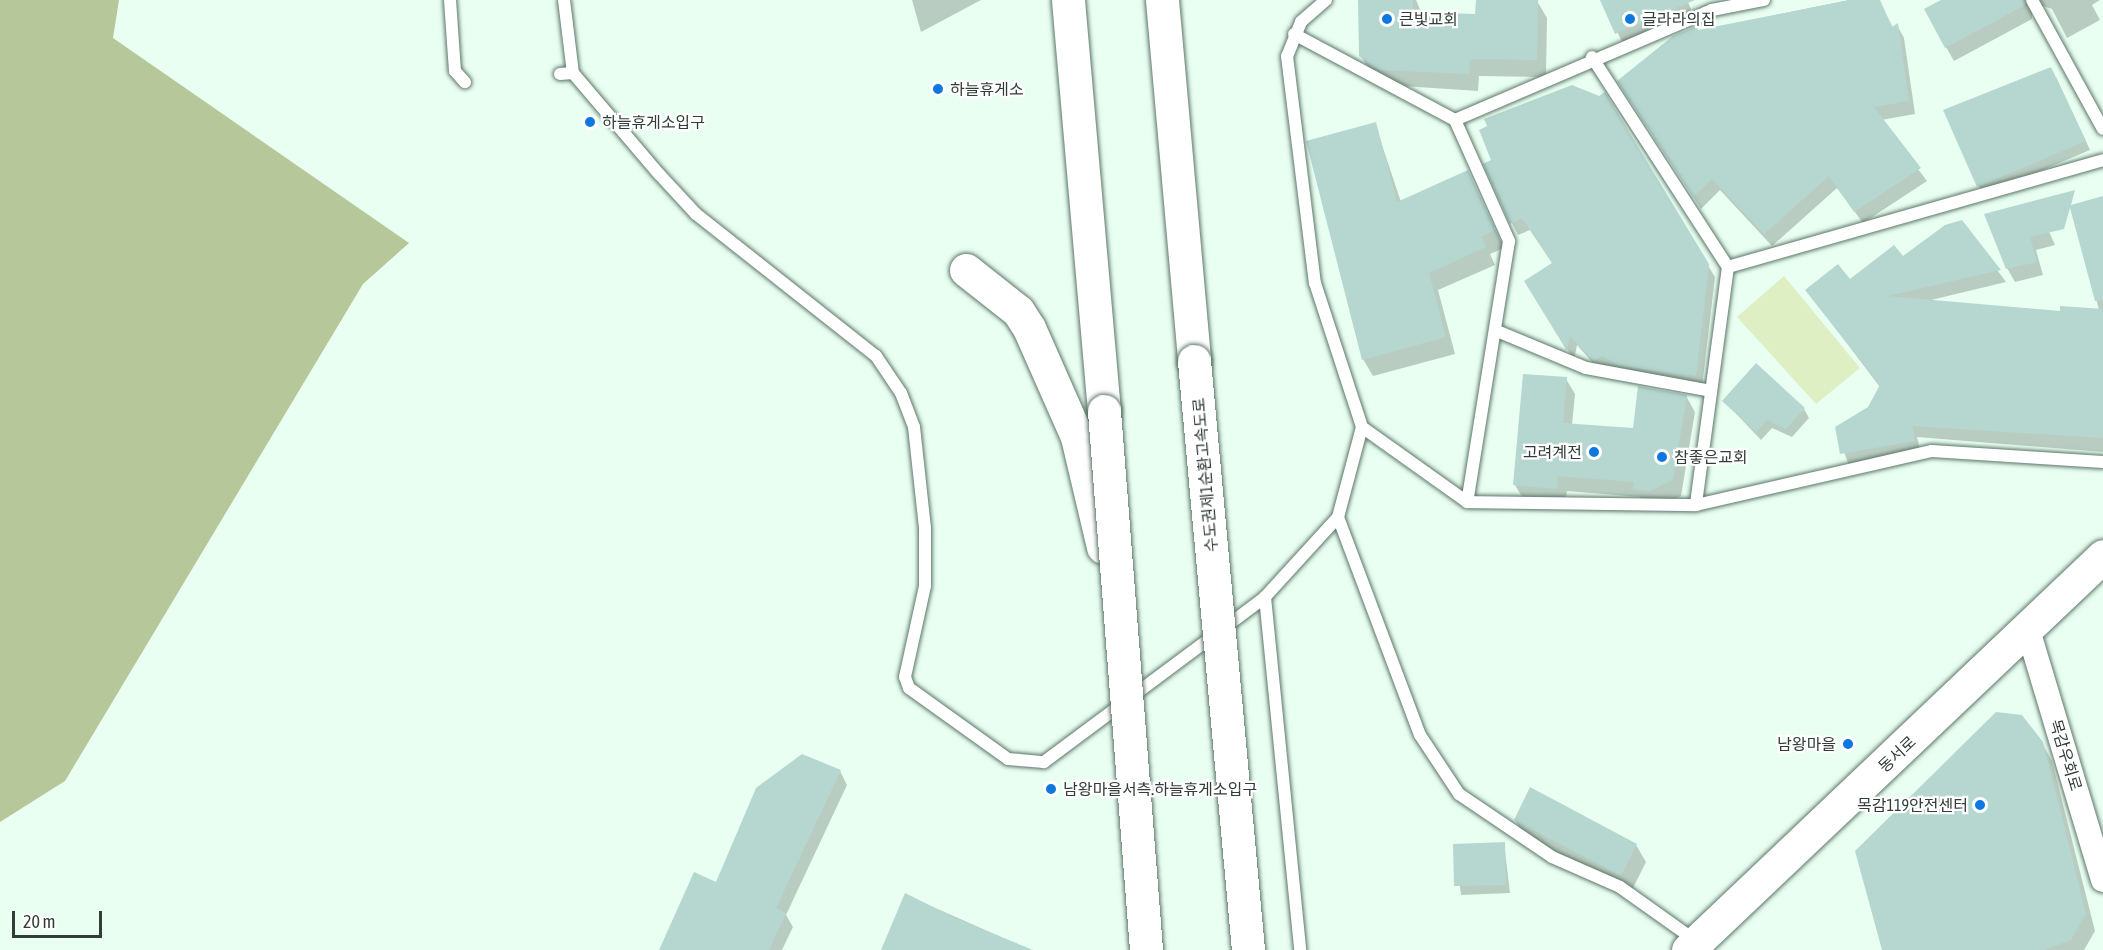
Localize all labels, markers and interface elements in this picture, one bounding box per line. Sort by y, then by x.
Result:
place label: 큰빛교회 [1399,9,1458,29]
place label: 글라라의집 [1642,9,1716,29]
marker: 큰빛교회 [1380,12,1394,26]
marker: 글라라의집 [1623,12,1637,26]
place label: 하늘휴게소 [950,79,1024,99]
marker: 하늘휴게소 [931,82,945,96]
place label: 하늘휴게소입구 [602,112,705,132]
marker: 하늘휴게소입구 [583,115,597,129]
street label: 수도권제1순환고속도로 [1189,397,1221,553]
place label: 고려계전 [1523,442,1582,462]
marker: 고려계전 [1587,445,1601,459]
place label: 참좋은교회 [1674,447,1748,467]
marker: 참좋은교회 [1655,450,1669,464]
street label: 목감우회로 [2046,717,2086,793]
street label: 동서로 [1874,732,1920,776]
place label: 남왕마을 [1777,734,1836,754]
marker: 남왕마을 [1841,737,1855,751]
place label: 남왕마을서측.하늘휴게소입구 [1063,779,1257,799]
marker: 남왕마을서측.하늘휴게소입구 [1044,782,1058,796]
place label: 목감119안전센터 [1857,795,1968,815]
marker: 목감119안전센터 [1973,798,1987,812]
scale bar [15,899,105,937]
text: 20 m [23,911,55,932]

